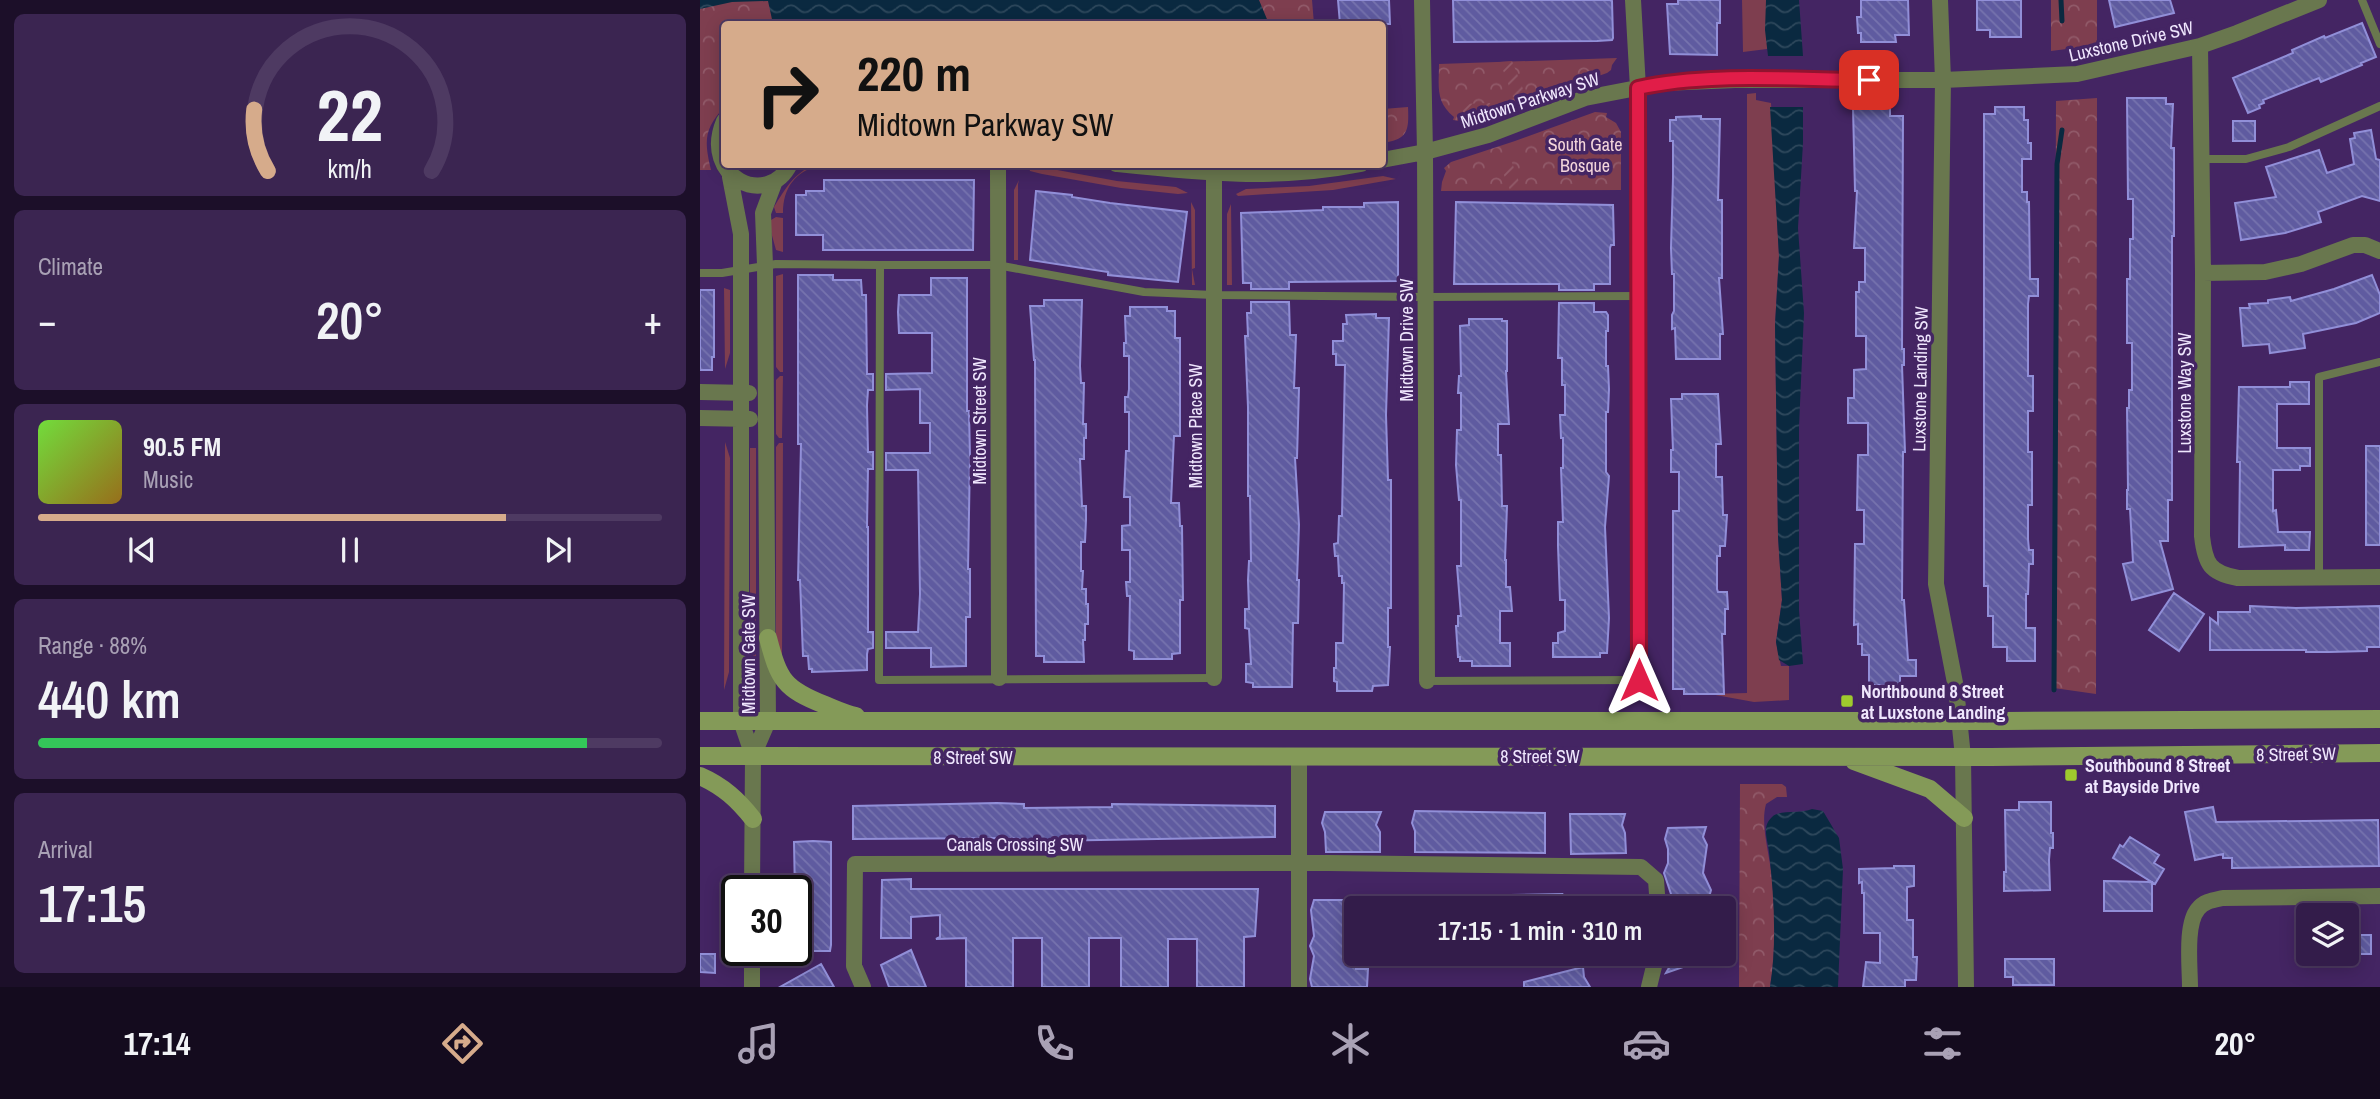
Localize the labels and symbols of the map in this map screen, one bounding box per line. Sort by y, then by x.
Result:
street label: Luxstone Drive SW [2066,15,2196,67]
pin [1839,50,1899,110]
street label: Midtown Parkway SW [1457,66,1603,134]
park label: South Gate Bosque [1548,132,1622,178]
street label: Midtown Drive SW [1394,278,1419,402]
street label: Luxstone Landing SW [1906,306,1934,452]
street label: Luxstone Way SW [2172,333,2197,453]
street label: Midtown Street SW [967,357,992,485]
street label: Midtown Place SW [1183,364,1208,488]
street label: Midtown Gate SW [736,594,761,714]
position arrow [1602,643,1676,717]
place label: Northbound 8 Street at Luxstone Landing [1861,679,2005,725]
marker: Northbound 8 Street at Luxstone Landing [1839,693,1855,709]
street label: 8 Street SW [2256,741,2336,767]
street label: 8 Street SW [1500,744,1580,769]
street label: 8 Street SW [933,745,1013,770]
place label: Southbound 8 Street at Bayside Drive [2085,753,2230,799]
marker: Southbound 8 Street at Bayside Drive [2063,767,2079,783]
street label: Canals Crossing SW [947,832,1084,857]
speed limit sign: 30 [721,875,812,966]

